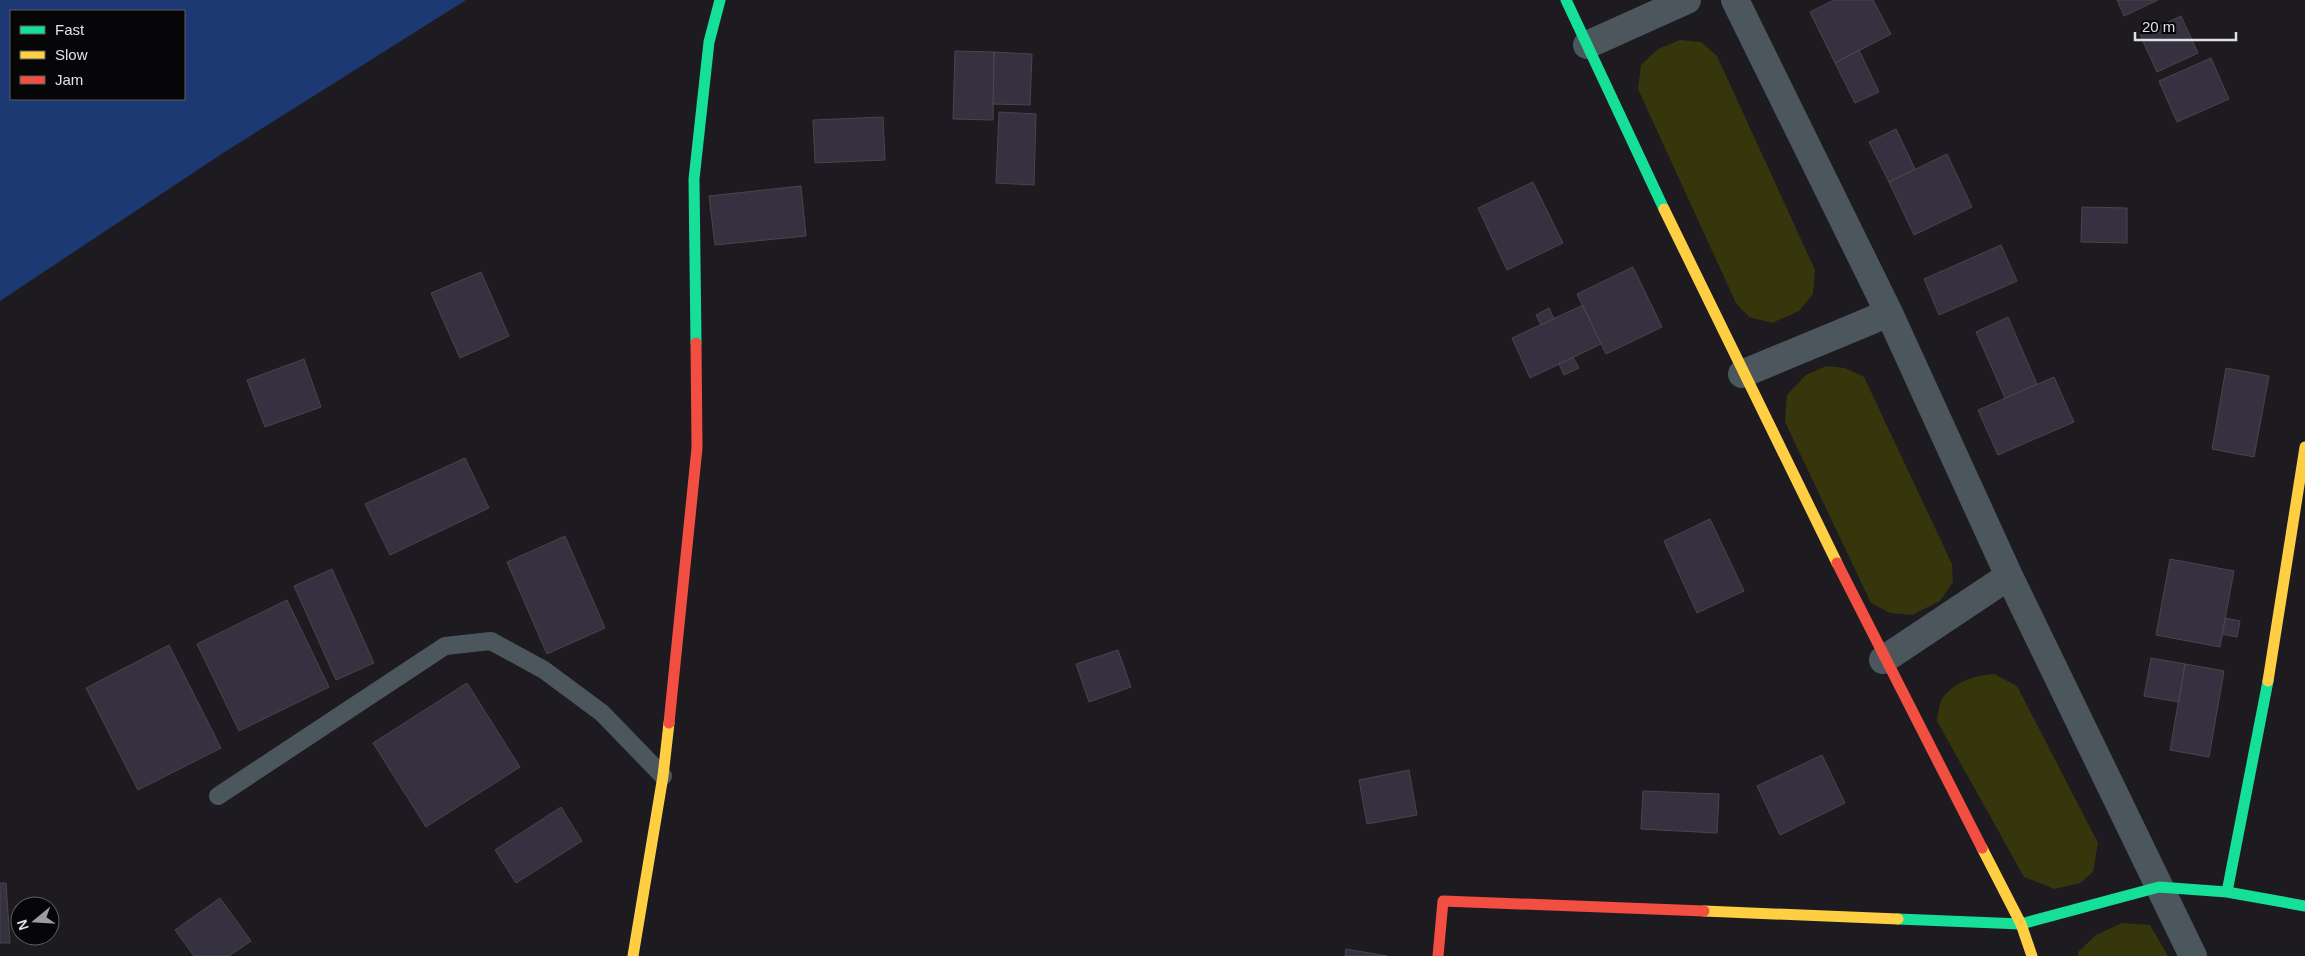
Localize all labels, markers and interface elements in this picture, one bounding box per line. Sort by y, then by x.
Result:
legend [10,10,185,100]
scale bar [2135,10,2236,42]
text: 20 m [2142,18,2175,35]
text: Fast [55,21,85,38]
text: Slow [55,46,88,63]
text: Jam [55,71,83,88]
north arrow [10,896,60,946]
text: N [13,918,32,932]

